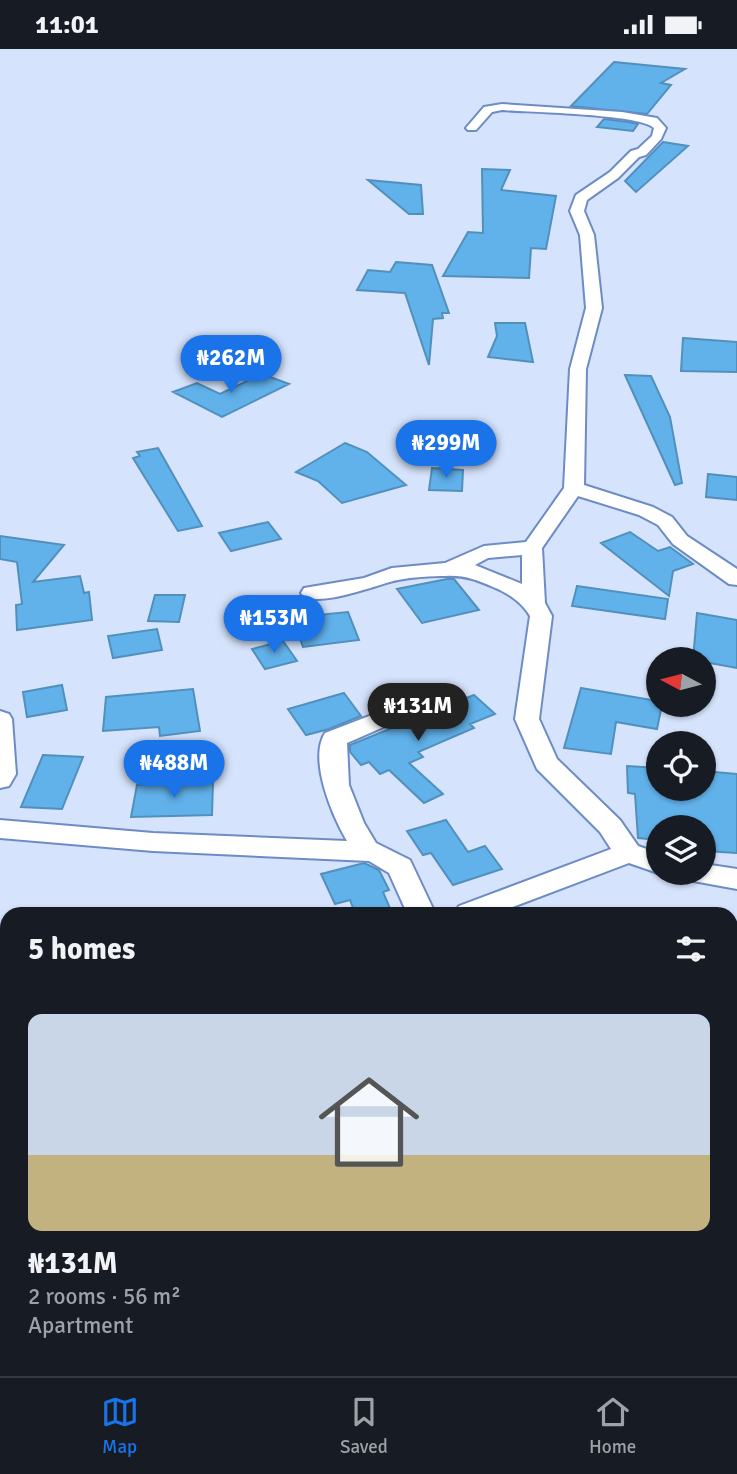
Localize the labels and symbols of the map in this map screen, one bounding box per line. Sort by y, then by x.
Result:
pin: ₦262M [182,335,280,395]
pin: ₦299M [397,421,495,480]
pin: ₦153M [225,595,323,655]
north arrow [646,647,716,717]
pin: ₦131M [369,683,467,743]
pin: ₦488M [125,741,223,800]

